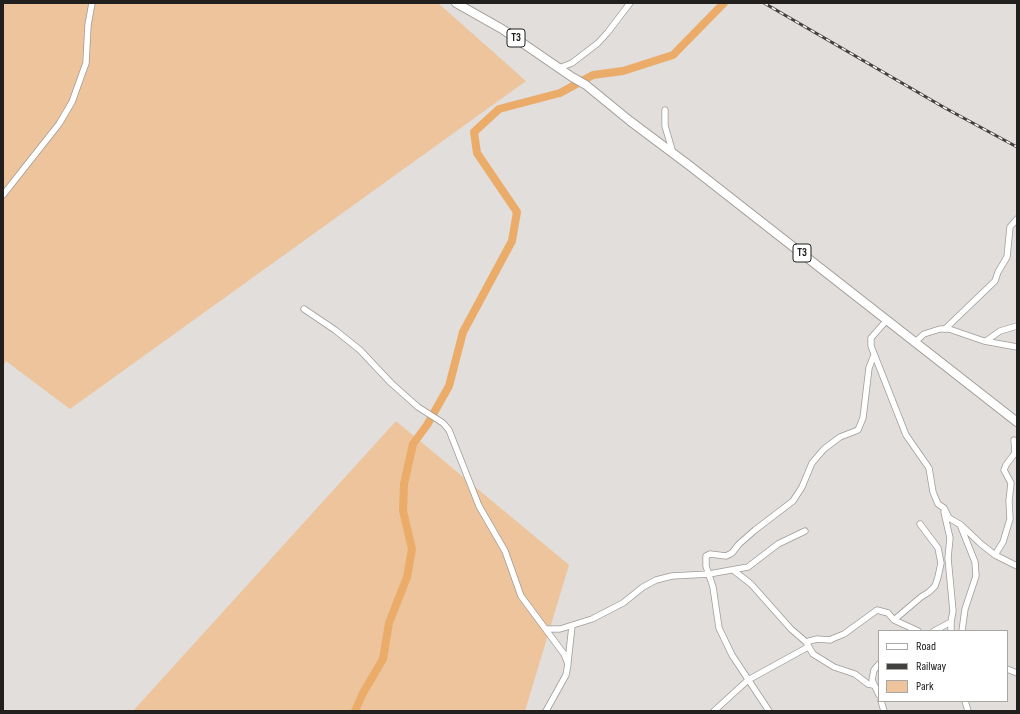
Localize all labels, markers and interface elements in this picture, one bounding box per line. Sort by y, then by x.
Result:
road number: T3 [507,29,525,47]
road number: T3 [793,244,811,262]
legend [878,630,1008,702]
text: Road [916,639,936,654]
text: Railway [916,659,946,674]
text: Park [916,679,934,694]

